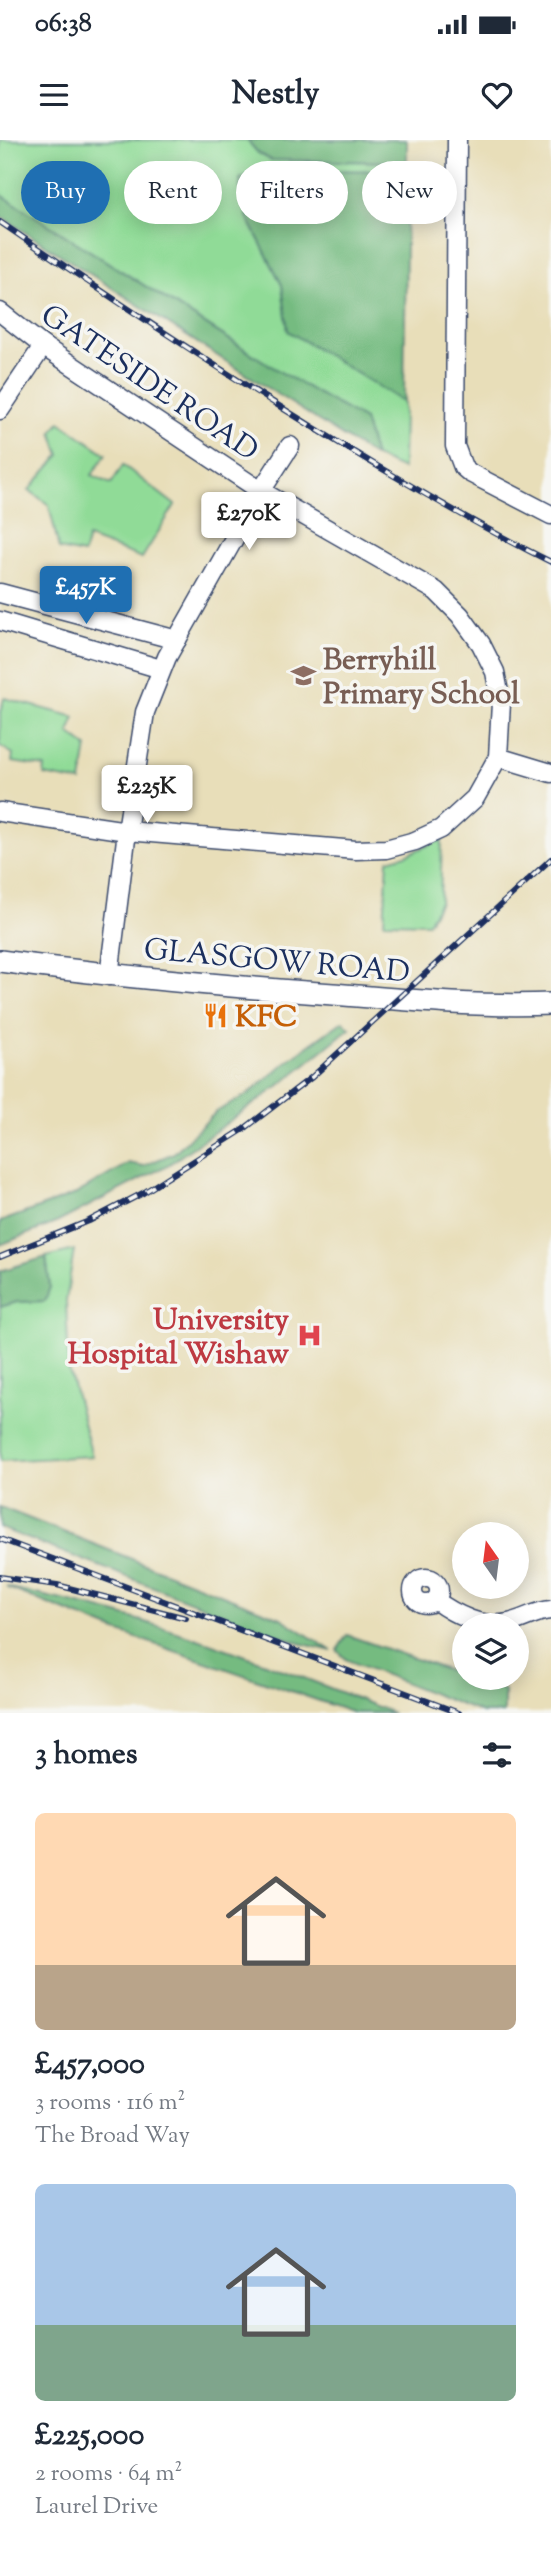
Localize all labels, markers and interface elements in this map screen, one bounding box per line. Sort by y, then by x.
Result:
text: 06:38 [35,6,92,43]
text: Nestly [231,72,320,118]
icon: menu [35,76,73,114]
icon: heart [478,76,516,114]
chip: Buy [21,161,110,224]
chip: Rent [124,161,222,224]
chip: Filters [236,161,348,224]
chip: New [362,161,457,224]
street label: GATESIDE ROAD [31,295,266,473]
pin: £270K [200,492,298,552]
text: £270K [217,498,281,531]
pin: £457K [37,566,135,626]
text: £457K [56,572,116,605]
place label: Berryhill Primary School [323,640,520,717]
school or university icon: Berryhill Primary School [289,662,317,690]
pin: £225K [98,766,196,825]
text: £225K [118,771,176,804]
street label: GLASGOW ROAD [142,929,411,996]
place label: KFC [235,997,298,1040]
restaurant icon: KFC [201,1002,229,1030]
place label: University Hospital Wishaw [68,1300,290,1377]
hospital icon: University Hospital Wishaw [295,1322,323,1350]
north arrow [452,1522,528,1600]
map controls [452,1522,529,1690]
button: layers [452,1613,529,1690]
text: 3 homes [35,1734,138,1777]
icon: filters [478,1736,516,1774]
icon: home [213,1858,339,1984]
text: £457,000 [35,2044,145,2087]
text: 3 rooms · 116 m² [35,2087,185,2120]
text: The Broad Way [35,2120,190,2153]
icon: home [213,2229,339,2355]
text: £225,000 [35,2415,144,2458]
text: 2 rooms · 64 m² [35,2458,182,2491]
text: Laurel Drive [35,2491,158,2524]

